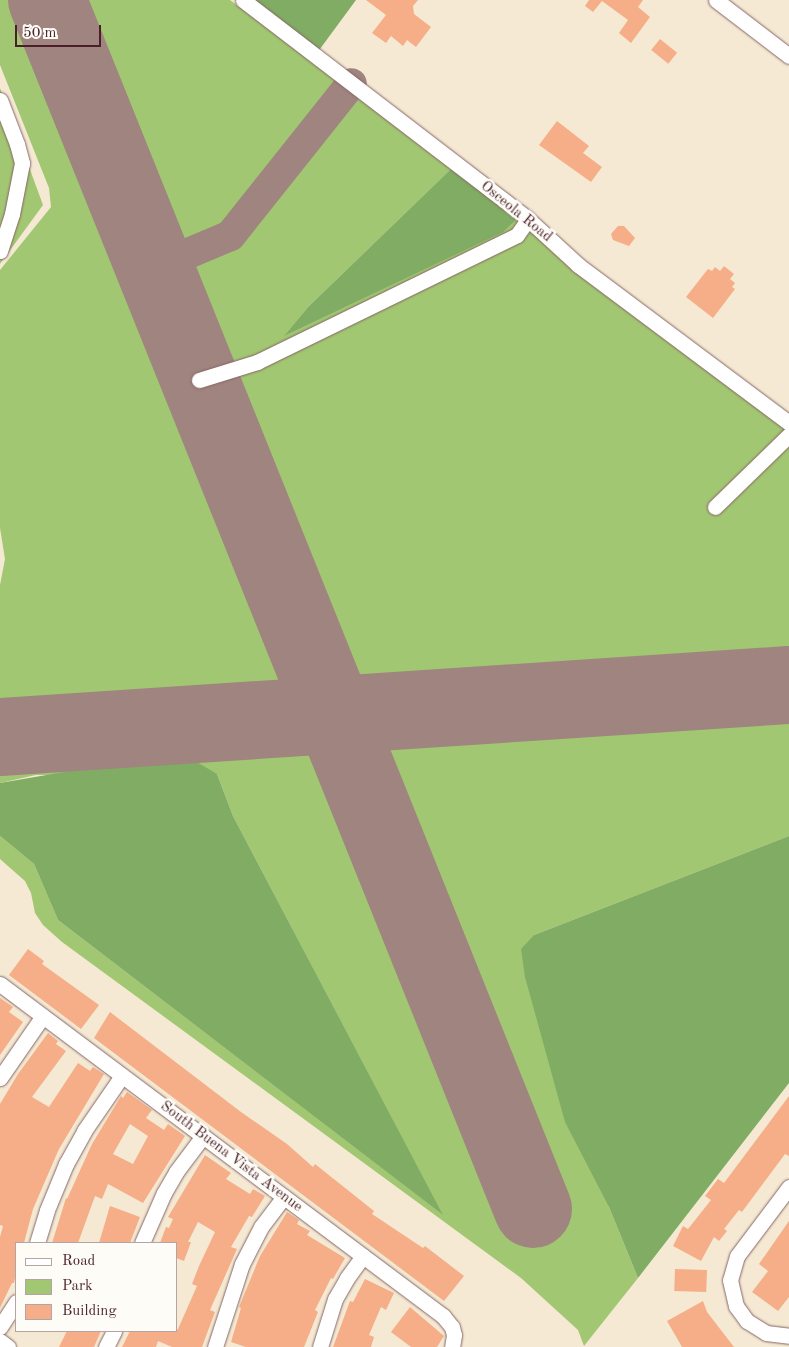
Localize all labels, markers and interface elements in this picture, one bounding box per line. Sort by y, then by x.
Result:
scale bar [18,15,104,47]
text: 50 m [23,26,57,41]
street label: Osceola Road [477,178,555,246]
street label: South Buena Vista Avenue [156,1098,306,1216]
legend [15,1242,178,1332]
text: Road [62,1254,95,1269]
text: Park [62,1279,93,1294]
text: Building [62,1304,117,1319]

